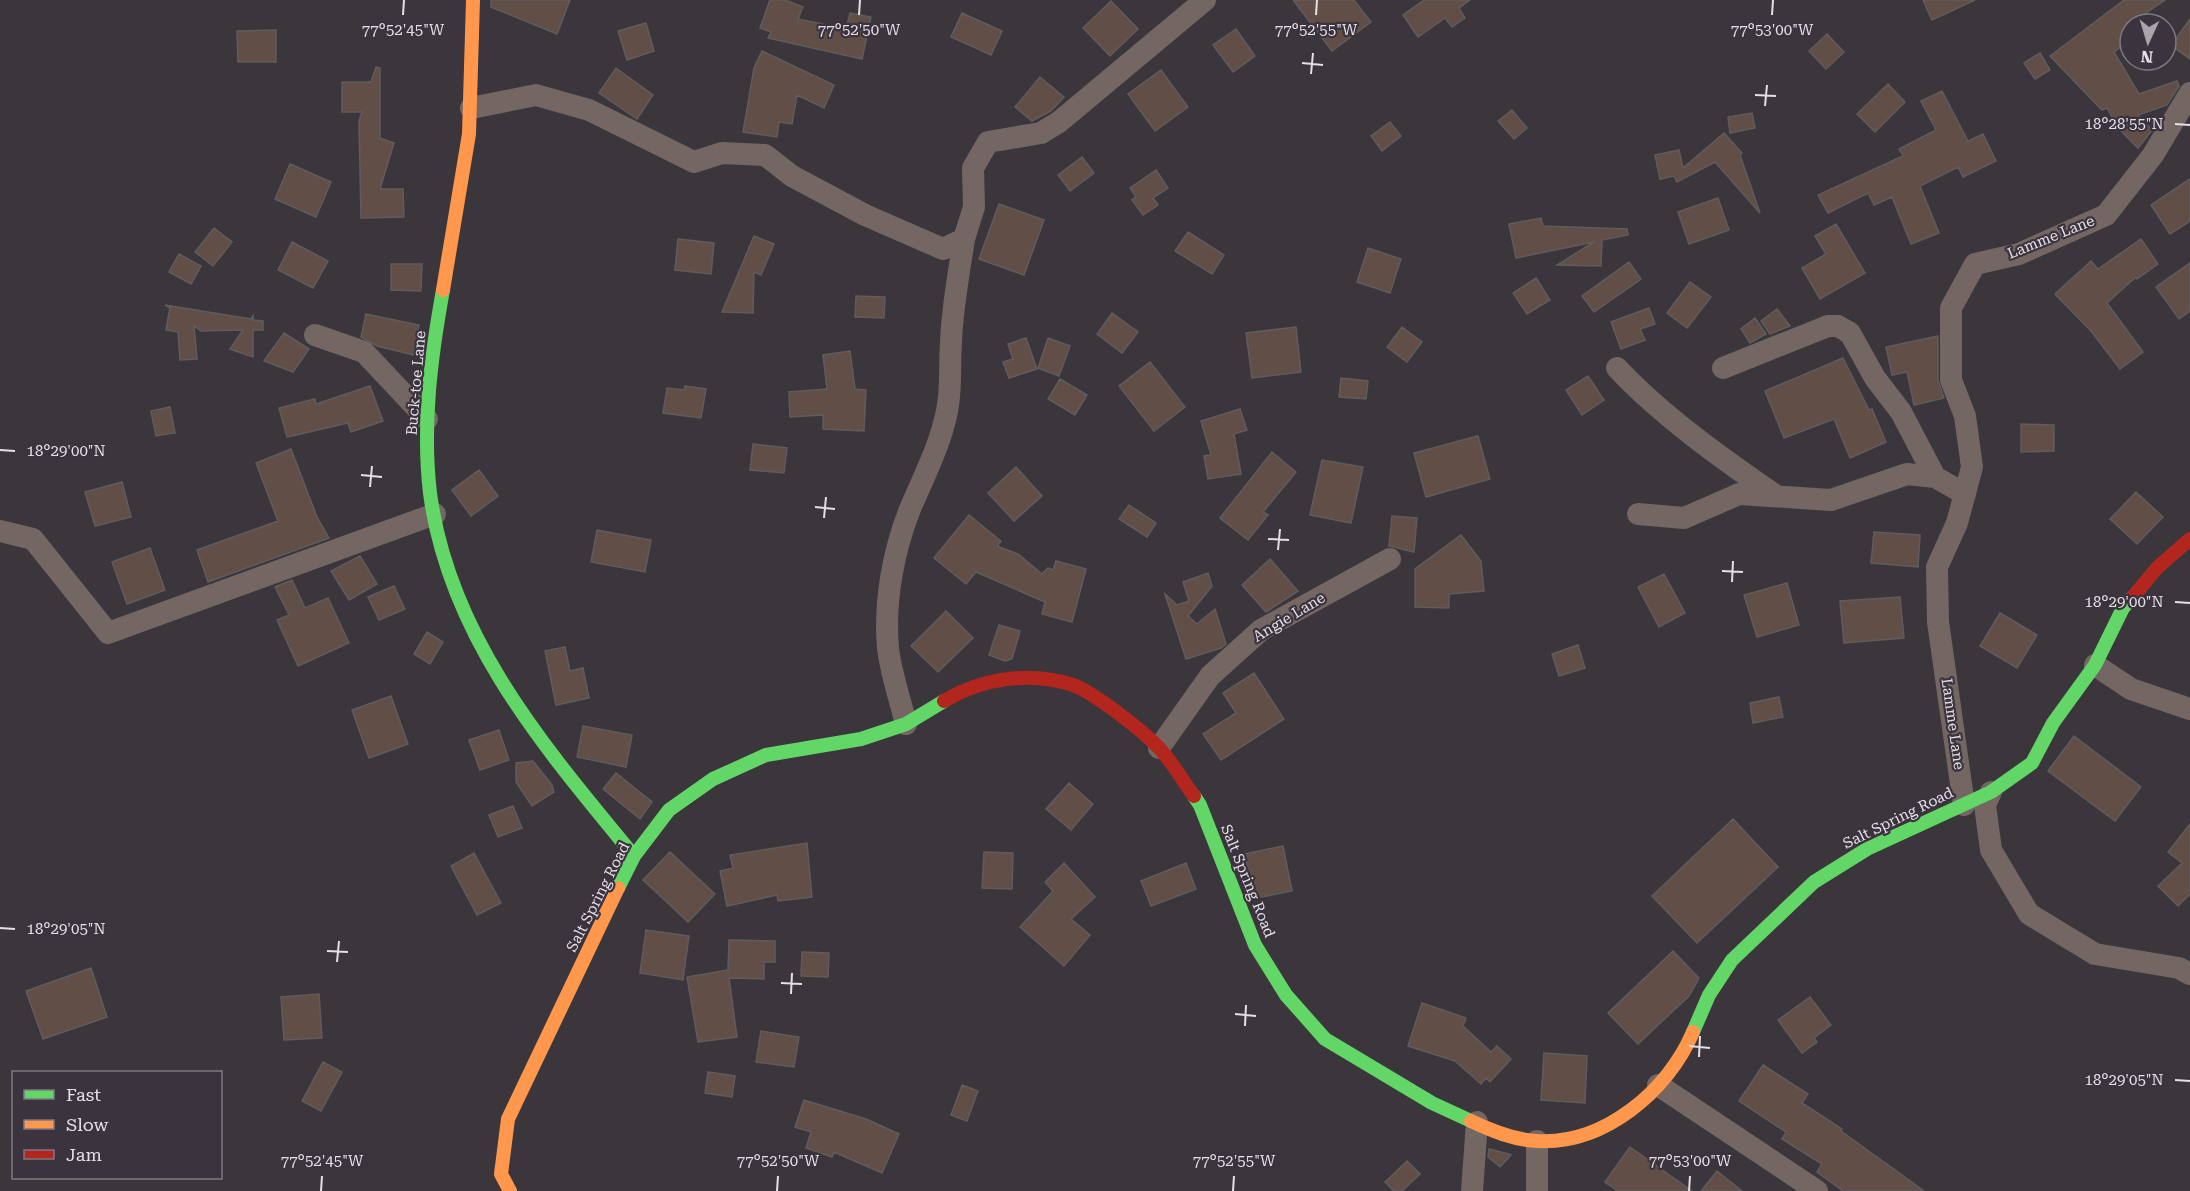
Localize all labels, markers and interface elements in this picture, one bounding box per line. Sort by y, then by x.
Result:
north arrow [2118,12,2178,72]
text: 77°52'45"W [362,21,445,39]
text: 77°52'50"W [818,21,901,39]
text: 77°52'55"W [1275,21,1358,39]
text: 77°53'00"W [1731,21,1814,39]
text: N [2140,47,2154,66]
text: 18°28'55"N [2084,115,2164,133]
street label: Lamme Lane [2005,211,2097,263]
street label: Buck-toe Lane [402,330,430,436]
text: 18°29'00"N [26,442,106,460]
street label: Angie Lane [1250,588,1328,646]
text: 18°29'00"N [2084,593,2164,611]
street label: Lamme Lane [1938,677,1968,771]
street label: Salt Spring Road [1840,783,1956,853]
street label: Salt Spring Road [1217,822,1279,941]
street label: Salt Spring Road [563,839,634,955]
text: 18°29'05"N [26,920,106,938]
legend [12,1071,222,1179]
text: 18°29'05"N [2084,1071,2164,1089]
text: Fast [66,1084,101,1105]
text: Slow [66,1114,108,1135]
text: Jam [66,1144,102,1165]
text: 77°52'45"W [281,1152,364,1170]
text: 77°52'50"W [737,1152,820,1170]
text: 77°52'55"W [1193,1152,1276,1170]
text: 77°53'00"W [1649,1152,1732,1170]

